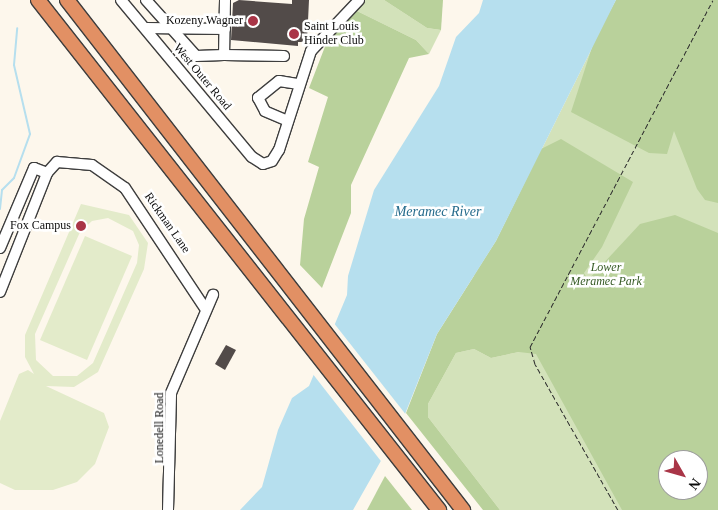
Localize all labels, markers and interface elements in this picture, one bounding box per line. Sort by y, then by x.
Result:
place label: Kozeny Wagner [166,14,243,28]
marker: Kozeny Wagner [247,15,259,27]
place label: Saint Louis Hinder Club [304,20,364,48]
marker: Saint Louis Hinder Club [288,28,300,40]
street label: West Outer Road [170,41,234,113]
street label: Rickman Lane [141,190,193,256]
water label: Meramec River [395,204,481,220]
place label: Fox Campus [10,219,71,233]
marker: Fox Campus [75,220,87,232]
park label: Lower Meramec Park [570,261,642,289]
street label: Lonedell Road [153,393,167,463]
north arrow [658,450,708,500]
text: N [685,475,703,493]

